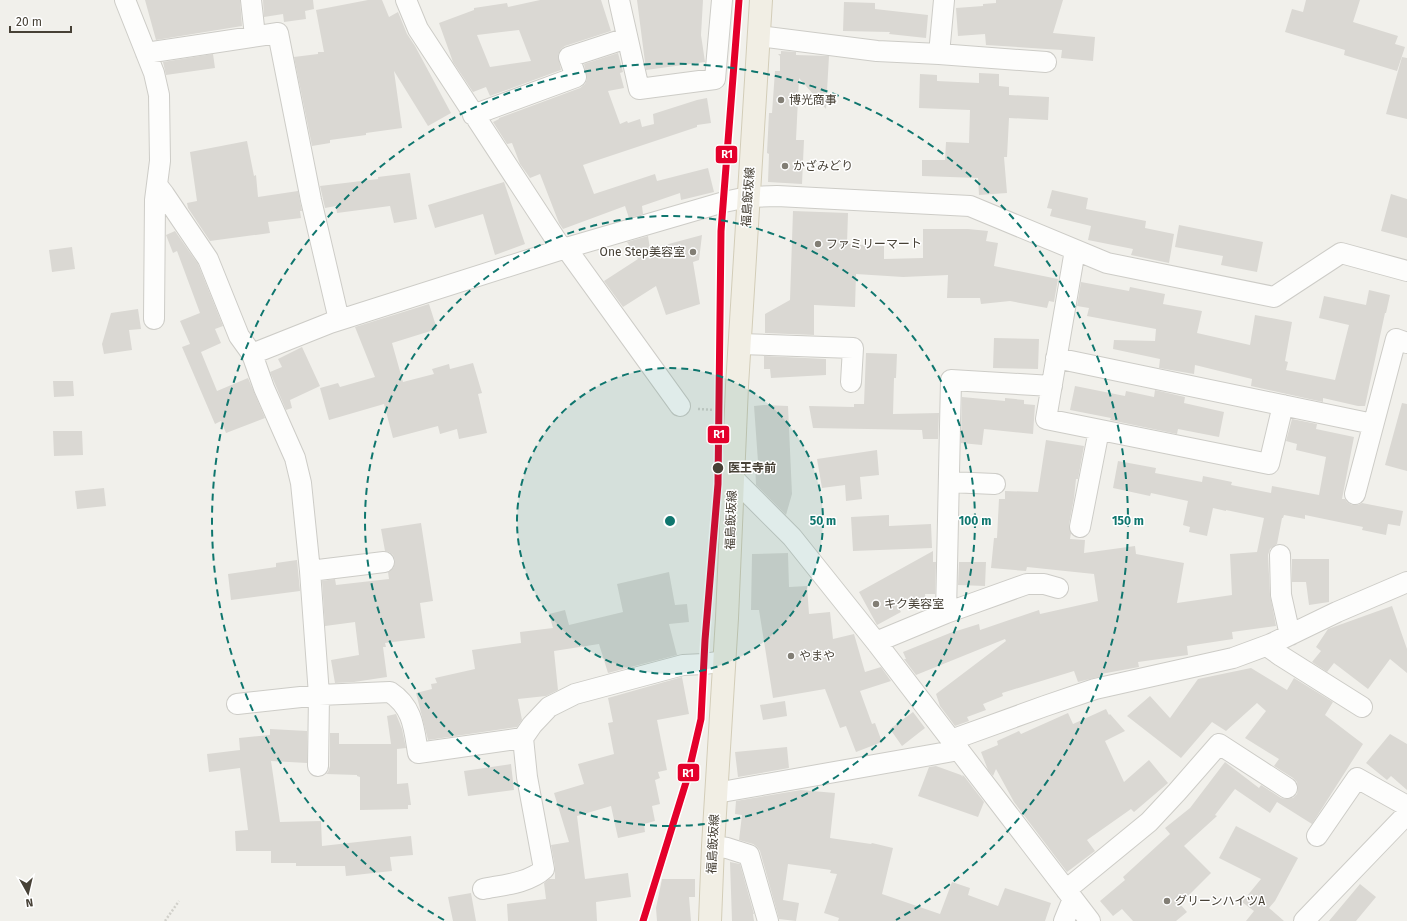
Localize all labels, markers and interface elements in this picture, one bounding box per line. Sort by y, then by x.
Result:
scale bar [10,8,71,34]
text: 20 m [16,15,42,29]
place label: 博光商事 [789,93,837,107]
marker: 博光商事 [776,95,786,105]
line badge: R1 [715,145,738,164]
text: R1 [721,148,733,161]
place label: かざみどり [793,159,853,173]
marker: かざみどり [780,161,790,171]
street label: 福島飯坂線 [739,167,757,227]
place label: ファミリーマート [826,237,922,251]
marker: ファミリーマート [813,239,823,249]
place label: One Step美容室 [600,245,685,259]
marker: One Step美容室 [688,247,698,257]
line badge: R1 [707,425,730,444]
text: R1 [713,428,725,441]
marker: 医王寺前 [711,461,725,475]
place label: 医王寺前 [728,461,776,475]
street label: 福島飯坂線 [723,490,739,550]
centre of rings [663,514,677,528]
text: 50 m [810,514,836,528]
text: 100 m [959,514,991,528]
text: 150 m [1112,514,1144,528]
place label: キク美容室 [884,597,944,611]
marker: キク美容室 [871,599,881,609]
place label: やまや [799,649,835,663]
marker: やまや [786,651,796,661]
line badge: R1 [677,763,700,782]
text: R1 [682,767,694,780]
street label: 福島飯坂線 [704,814,722,874]
north arrow [8,873,48,913]
place label: グリーンハイツA [1175,894,1265,908]
text: N [25,895,34,909]
marker: グリーンハイツA [1162,896,1172,906]

